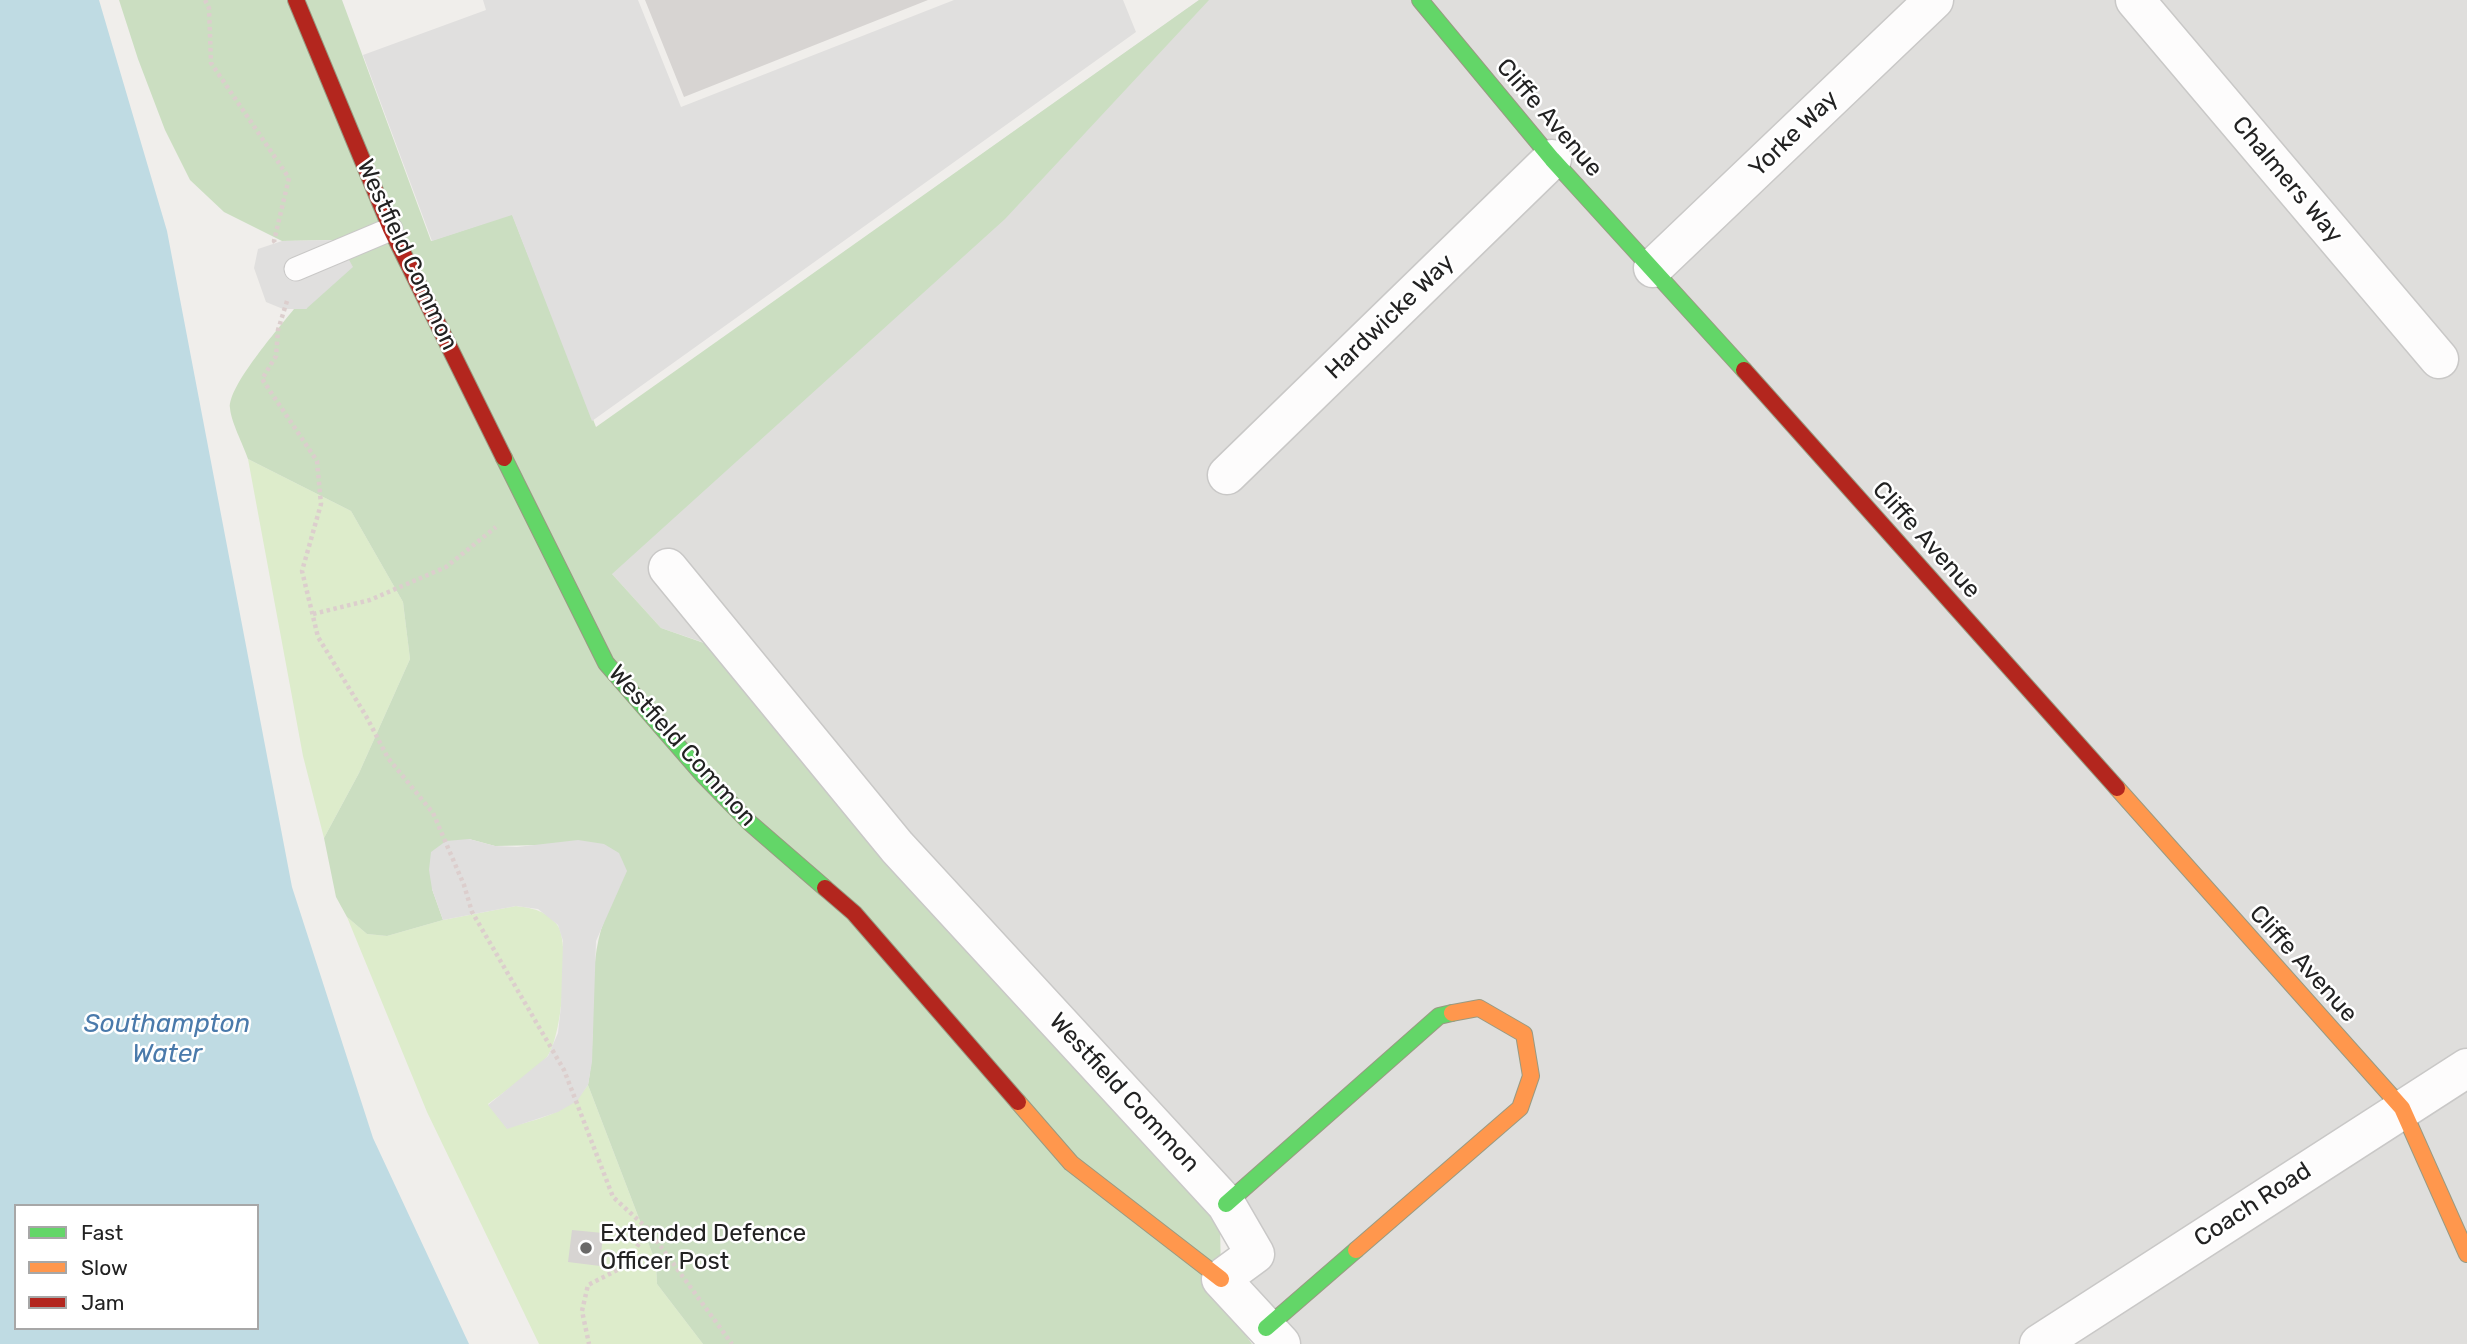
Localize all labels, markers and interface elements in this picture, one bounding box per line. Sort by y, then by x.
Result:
street label: Cliffe Avenue [1490,53,1608,183]
street label: Yorke Way [1744,85,1844,183]
street label: Chalmers Way [2226,111,2348,249]
street label: Westfield Common [350,155,464,355]
street label: Hardwicke Way [1320,248,1460,386]
street label: Cliffe Avenue [1866,476,1986,604]
street label: Westfield Common [602,659,762,833]
street label: Cliffe Avenue [2243,900,2363,1028]
street label: Westfield Common [1043,1007,1205,1179]
water label: Southampton Water [84,1008,250,1070]
street label: Coach Road [2189,1157,2317,1253]
legend [14,1204,259,1330]
text: Fast [81,1220,123,1245]
place label: Extended Defence Officer Post [600,1220,806,1276]
marker: Extended Defence Officer Post [578,1240,594,1256]
text: Slow [81,1255,128,1280]
text: Jam [81,1290,125,1315]

